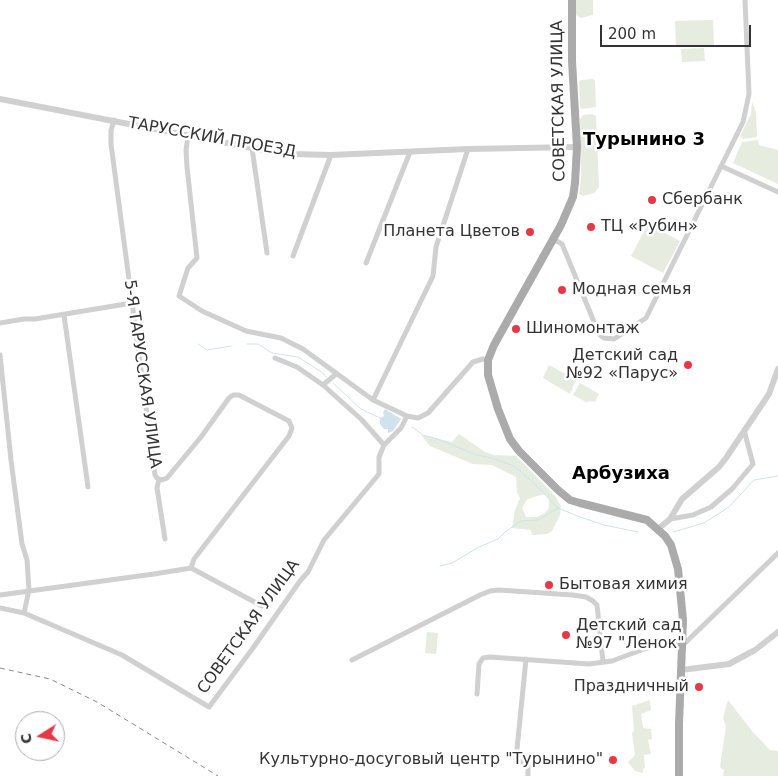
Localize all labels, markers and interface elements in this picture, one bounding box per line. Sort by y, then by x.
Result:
scale bar [603,15,754,47]
street label: СОВЕТСКАЯ УЛИЦА [548,20,570,182]
text: 200 m [608,25,656,43]
street label: ТАРУССКИЙ ПРОЕЗД [127,114,297,162]
district label: Турынино 3 [583,129,705,151]
place label: Сбербанк [662,190,743,210]
marker: Сбербанк [646,194,658,206]
place label: ТЦ «Рубин» [601,217,698,237]
marker: ТЦ «Рубин» [585,221,597,233]
place label: Планета Цветов [383,222,520,242]
marker: Планета Цветов [524,226,536,238]
street label: 5-Я ТАРУССКАЯ УЛИЦА [119,278,165,470]
place label: Модная семья [572,280,691,300]
marker: Модная семья [556,284,568,296]
place label: Шиномонтаж [526,319,640,339]
marker: Шиномонтаж [510,323,522,335]
place label: Детский сад №92 «Парус» [566,346,678,384]
marker: Детский сад №92 «Парус» [682,359,694,371]
district label: Арбузиха [572,463,670,485]
street label: СОВЕТСКАЯ УЛИЦА [194,556,304,698]
place label: Бытовая химия [559,575,688,595]
marker: Бытовая химия [543,579,555,591]
place label: Детский сад №97 "Ленок" [576,616,685,654]
marker: Детский сад №97 "Ленок" [560,629,572,641]
place label: Праздничный [574,677,689,697]
marker: Праздничный [693,681,705,693]
north arrow [15,711,65,761]
text: С [17,732,35,745]
place label: Культурно-досуговый центр "Турынино" [259,750,603,770]
marker: Культурно-досуговый центр "Турынино" [607,754,619,766]

